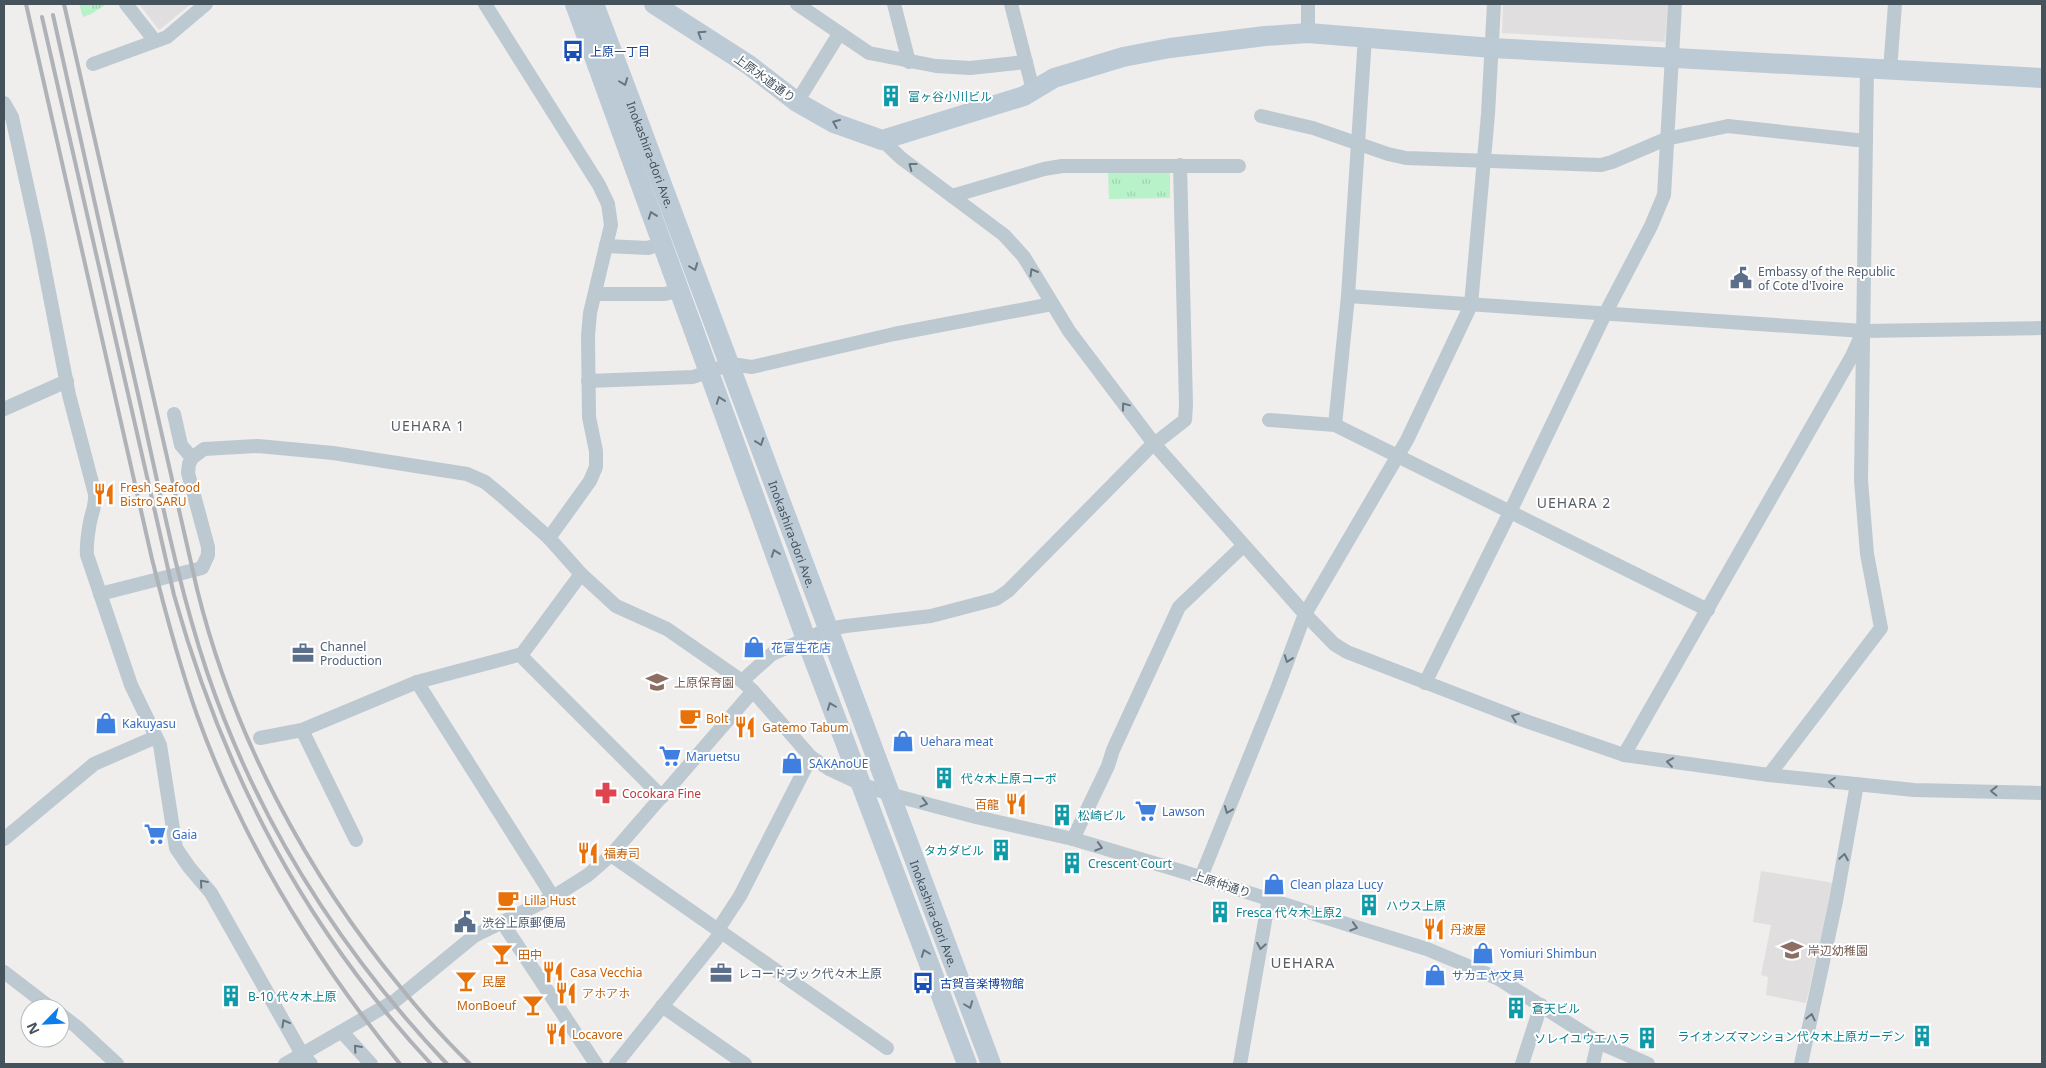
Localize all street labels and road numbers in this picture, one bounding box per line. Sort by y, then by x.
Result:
street label: 上原水道通り [731,50,799,106]
street label: Inokashira-dori Ave. [623,99,679,211]
street label: Inokashira-dori Ave. [765,478,820,590]
street label: Inokashira-dori Ave. [906,858,962,969]
street label: 上原仲通り [1191,867,1253,901]

